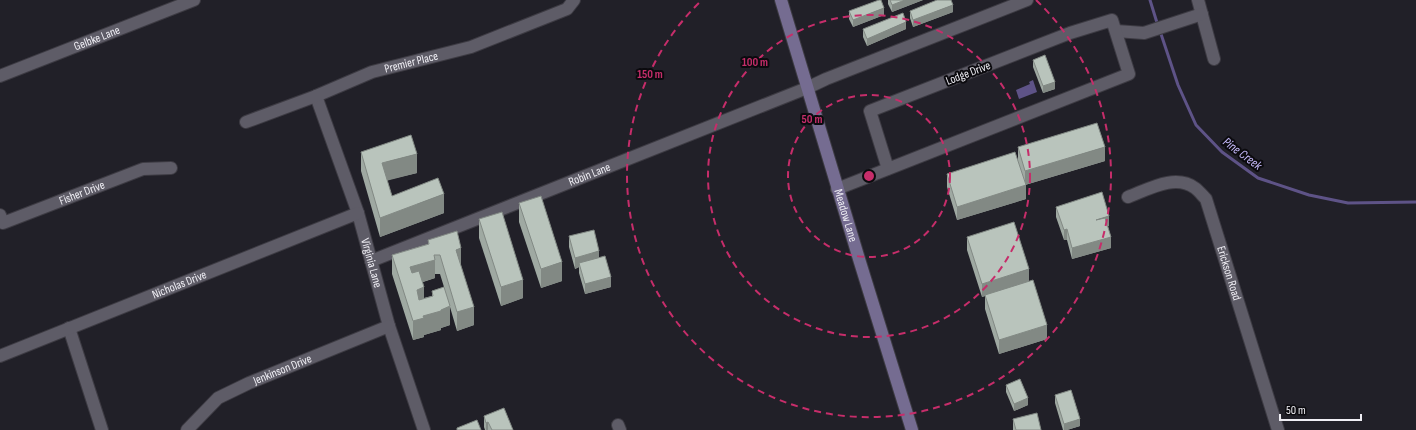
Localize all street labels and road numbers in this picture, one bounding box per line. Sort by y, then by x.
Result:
street label: Gelbke Lane [72,23,122,54]
street label: Premier Place [383,49,440,77]
street label: Lodge Drive [944,58,993,89]
street label: Robin Lane [567,160,613,190]
street label: Fisher Drive [57,177,107,209]
street label: Meadow Lane [830,187,860,244]
street label: Virginia Lane [357,237,385,290]
street label: Erickson Road [1213,244,1244,302]
street label: Nicholas Drive [150,267,209,302]
street label: Jenkinson Drive [250,351,314,389]

